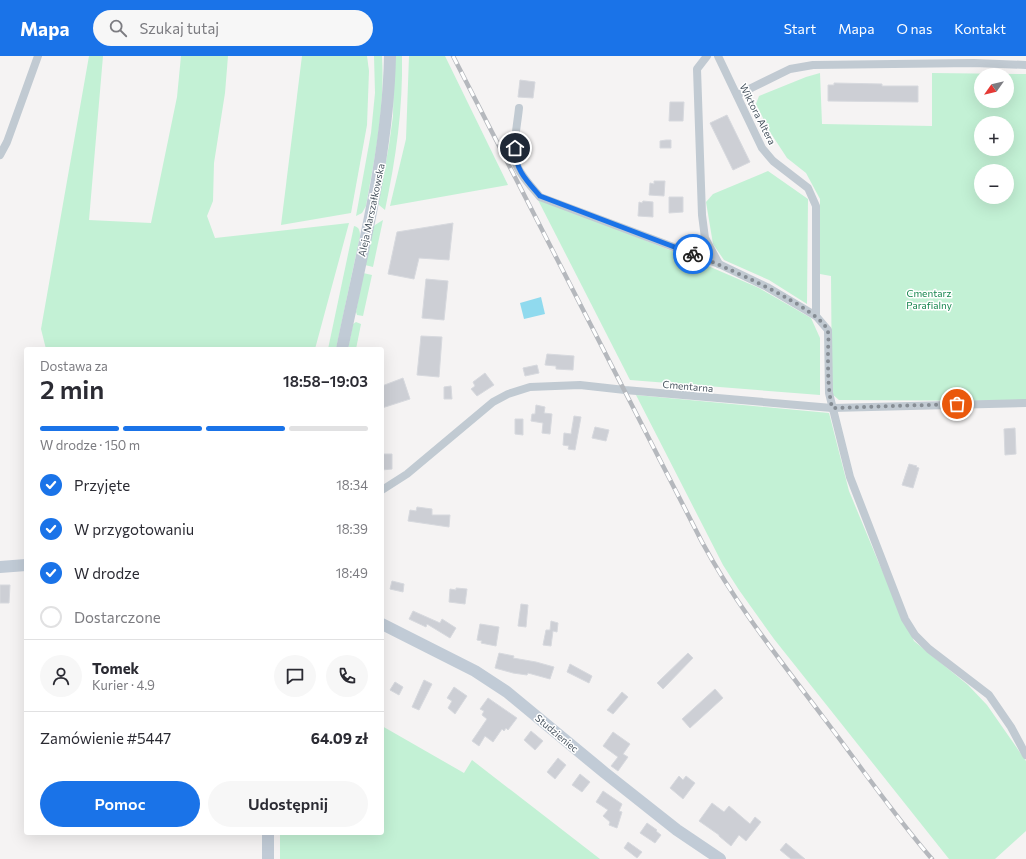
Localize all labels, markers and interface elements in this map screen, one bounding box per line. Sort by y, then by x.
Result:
search box [93,10,373,46]
text: Mapa [20,17,69,40]
icon: search [107,17,129,39]
text: Szukaj tutaj [139,19,219,37]
text: Start [784,20,816,37]
text: Mapa [838,20,874,37]
text: O nas [896,20,932,37]
text: Kontakt [954,20,1006,37]
north arrow [974,68,1014,108]
map controls [974,68,1014,204]
street label: Wiktora Altera [737,81,779,147]
button: + [974,116,1014,156]
pin [498,131,532,165]
icon: home [504,137,526,159]
street label: Aleja Marszałkowska [355,162,387,258]
button: − [974,164,1014,204]
courier [673,234,713,274]
icon: bike [682,243,704,265]
park label: Cmentarz Parafialny [906,287,952,311]
text: Dostawa za [40,358,108,374]
text: 18:58–19:03 [283,372,368,390]
text: 2 min [40,373,104,404]
street label: Cmentarna [662,378,714,394]
pin [940,387,974,421]
icon: bag [946,393,968,415]
text: W drodze · 150 m [40,437,140,453]
icon: check [40,474,62,496]
text: Przyjęte [74,476,130,494]
text: 18:34 [336,477,368,493]
icon: check [40,518,62,540]
text: W przygotowaniu [74,520,194,538]
text: 18:39 [336,521,368,537]
icon: check [40,562,62,584]
text: W drodze [74,564,140,582]
text: 18:49 [336,565,368,581]
text: Dostarczone [74,608,161,626]
button: person [40,655,82,697]
button: chat [274,655,316,697]
button: phone [326,655,368,697]
text: Tomek [92,659,139,677]
text: Kurier · 4.9 [92,677,155,693]
street label: Studzieniec [533,712,581,755]
text: Zamówienie #5447 [40,729,171,747]
text: 64.09 zł [311,729,368,747]
button: Pomoc [40,781,200,827]
button: Udostępnij [208,781,368,827]

